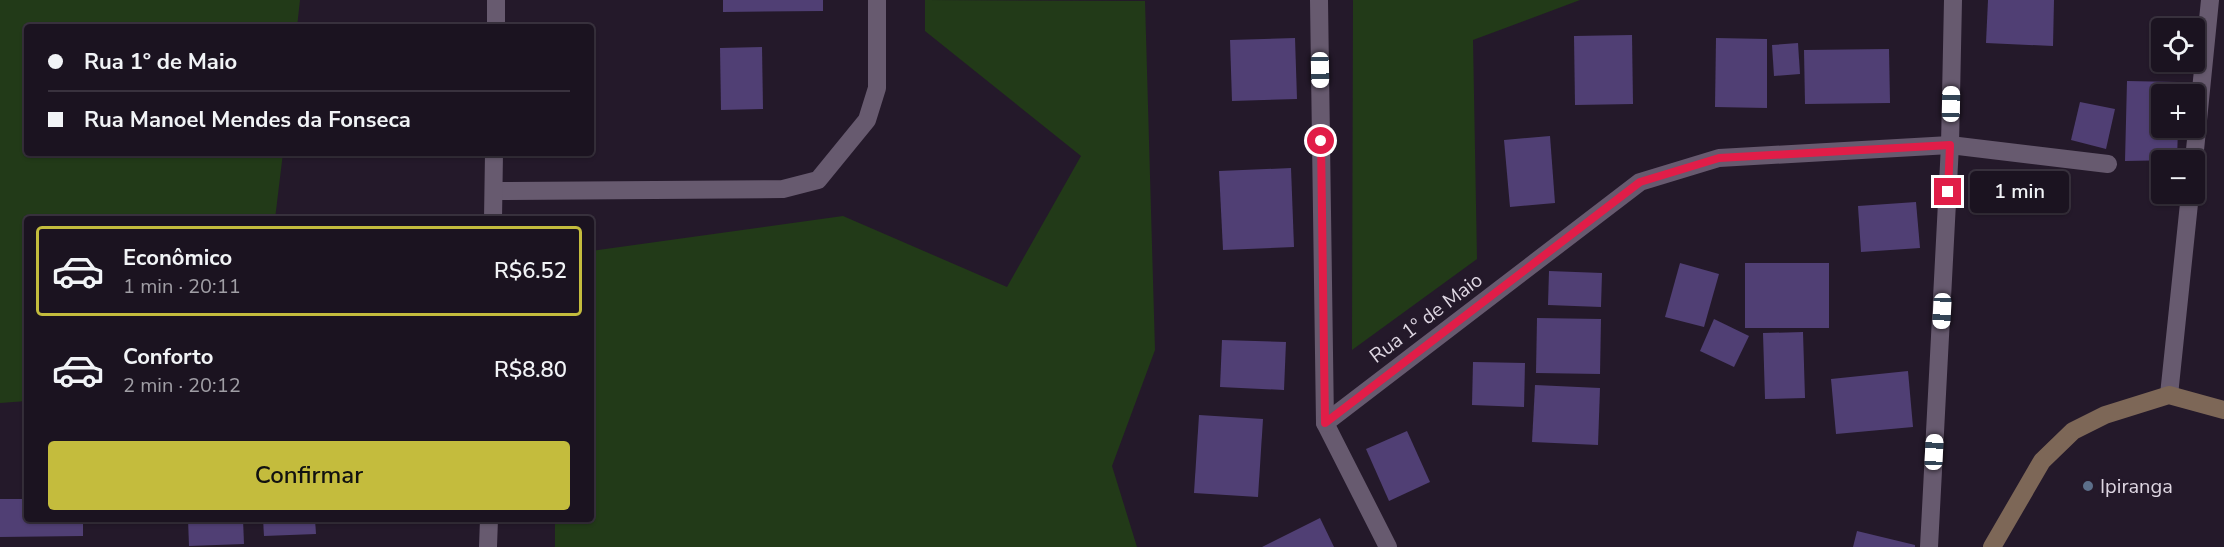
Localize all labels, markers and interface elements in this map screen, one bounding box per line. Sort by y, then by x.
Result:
map controls [2151,18,2205,204]
button: locate [2151,18,2205,72]
text: Rua 1º de Maio [84,47,237,77]
car [1311,52,1329,88]
button: + [2151,84,2205,138]
car [1942,86,1960,122]
text: Rua Manoel Mendes da Fonseca [84,105,411,135]
route start [1307,127,1334,154]
button: − [2151,150,2205,204]
callout: 1 min [1969,171,2068,213]
route end [1934,178,1961,205]
text: 1 min [1994,178,2045,205]
text: Econômico [123,243,232,273]
icon: car [51,244,105,298]
text: R$6.52 [494,256,567,286]
street label: Rua 1º de Maio [1364,267,1488,369]
text: 1 min · 20:11 [123,273,241,300]
car [1932,293,1952,329]
text: Conforto [123,342,213,372]
icon: car [51,343,105,397]
text: R$8.80 [494,355,567,385]
text: 2 min · 20:12 [123,372,241,399]
car [1924,434,1944,470]
button: Confirmar [48,441,570,510]
place label: Ipiranga [2100,473,2173,500]
marker: Ipiranga [2081,479,2095,493]

